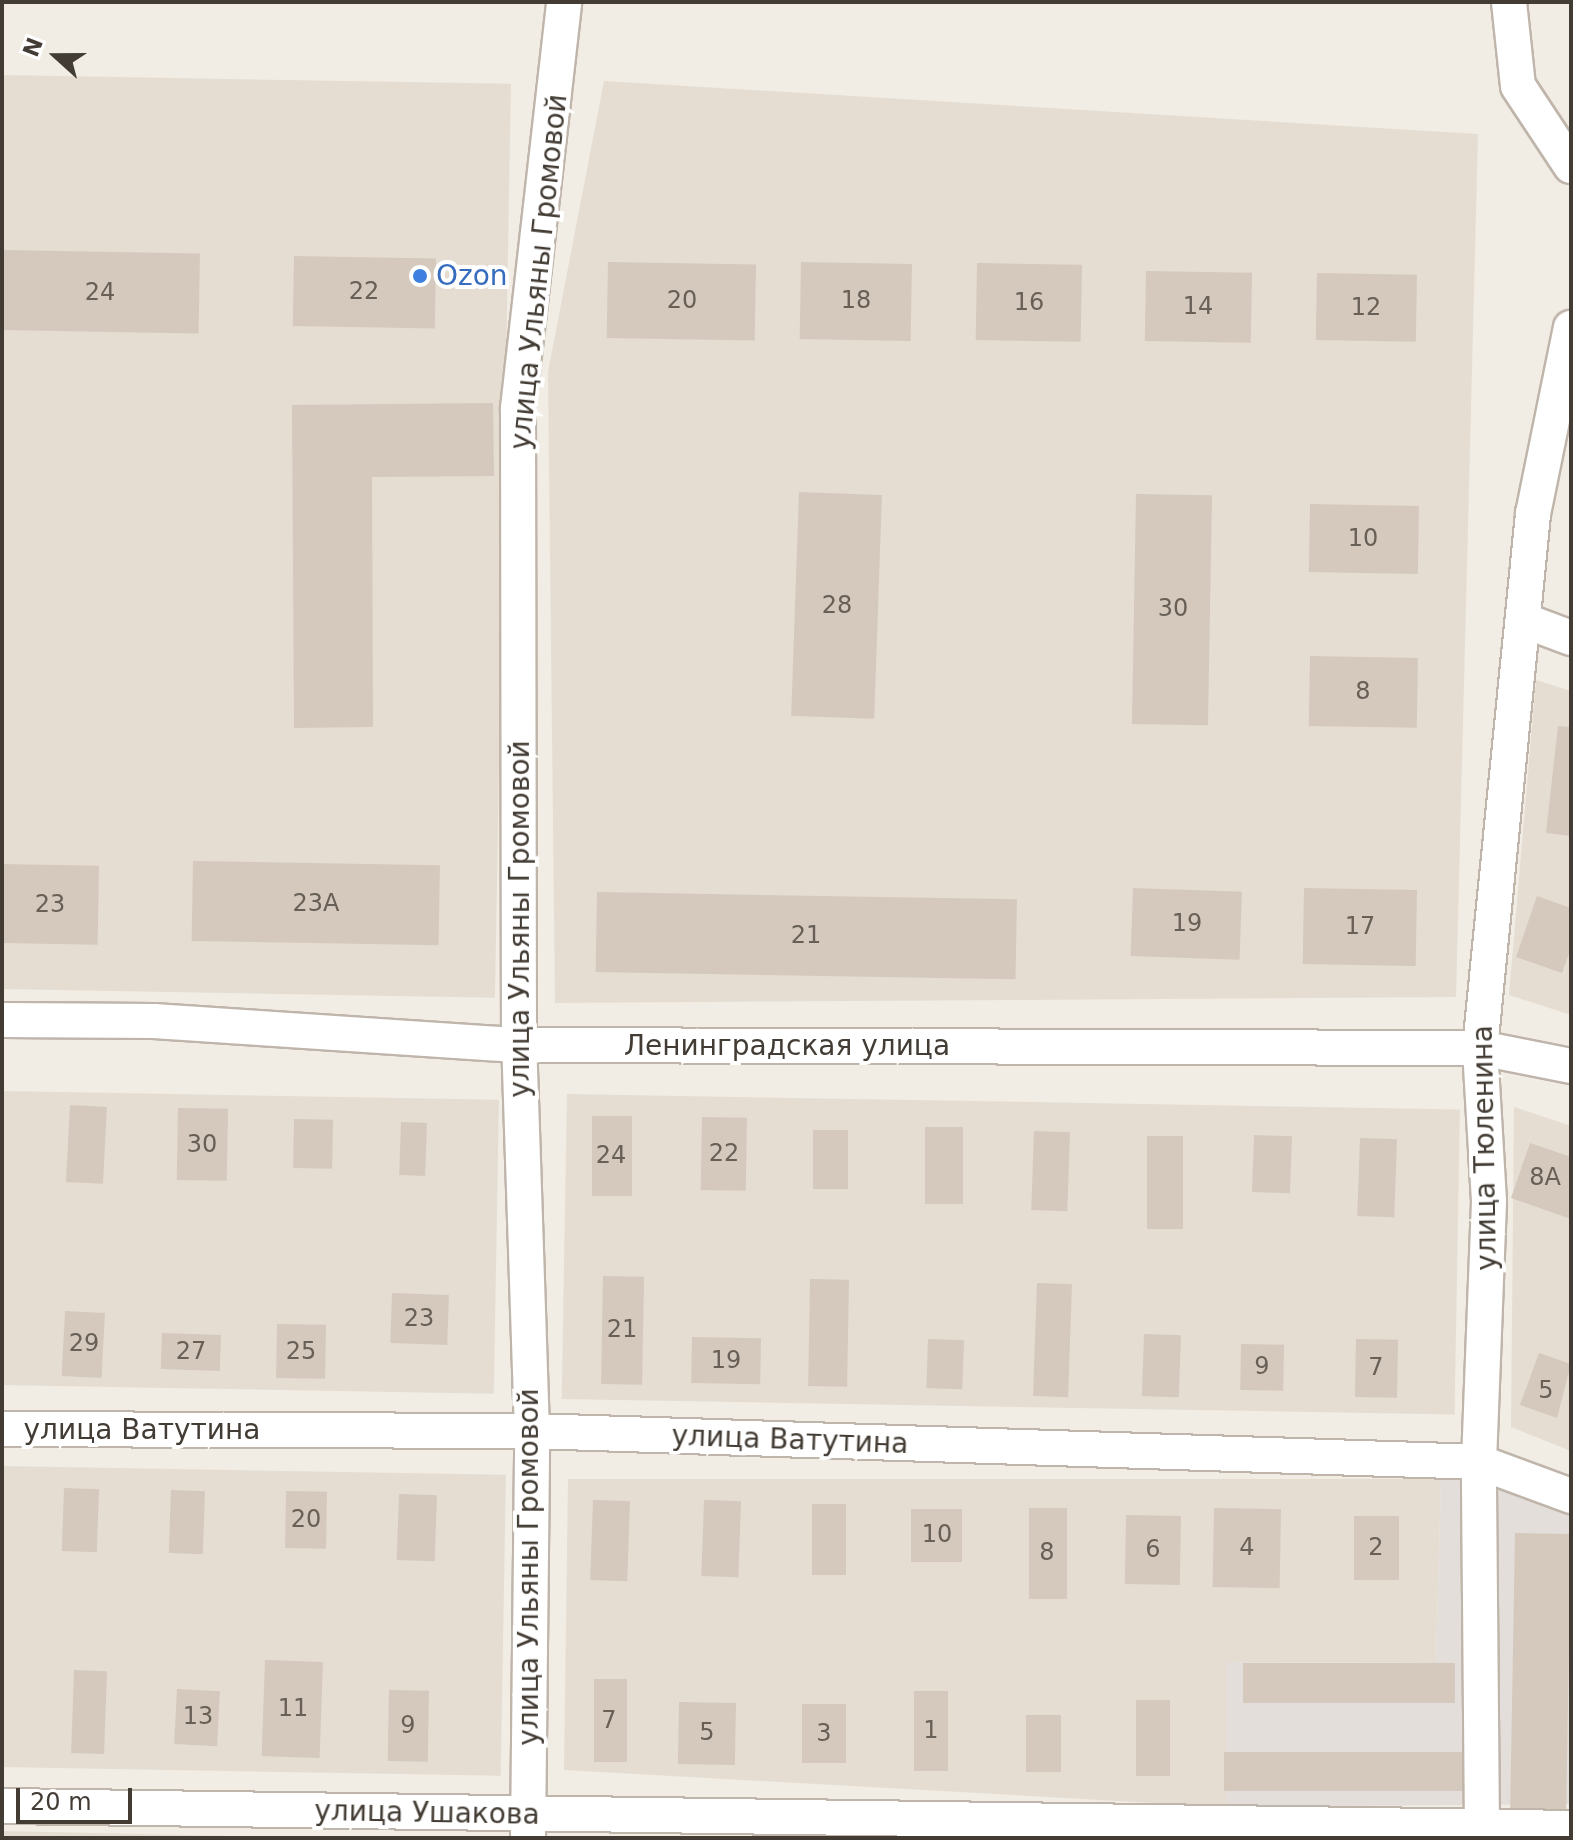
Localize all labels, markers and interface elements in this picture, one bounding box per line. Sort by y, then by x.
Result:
north arrow [16,16,96,96]
text: N [18,34,48,60]
street label: улица Ульяны Громовой [504,92,574,452]
place label: Ozon [436,259,508,293]
marker: Ozon [411,267,429,285]
house number: 22 [349,278,379,306]
house number: 24 [85,279,115,307]
house number: 20 [667,287,697,315]
house number: 18 [841,287,871,315]
house number: 16 [1014,289,1044,317]
house number: 14 [1183,293,1213,321]
house number: 12 [1351,294,1381,322]
house number: 10 [1348,525,1378,553]
house number: 28 [822,592,852,620]
house number: 30 [1158,595,1188,623]
house number: 8 [1355,678,1371,706]
street label: улица Ульяны Громовой [503,740,537,1098]
house number: 23А [293,890,339,918]
house number: 23 [35,891,65,919]
house number: 19 [1172,910,1202,938]
house number: 17 [1345,913,1375,941]
house number: 21 [791,922,821,950]
street label: улица Тюленина [1466,1025,1504,1271]
street label: Ленинградская улица [624,1029,950,1063]
house number: 30 [187,1131,217,1159]
house number: 22 [709,1140,739,1168]
house number: 24 [596,1142,626,1170]
house number: 8А [1529,1164,1561,1192]
house number: 23 [404,1305,434,1333]
house number: 21 [607,1316,637,1344]
house number: 29 [69,1330,99,1358]
house number: 27 [176,1338,206,1366]
house number: 25 [286,1338,316,1366]
house number: 19 [711,1347,741,1375]
house number: 9 [1254,1353,1270,1381]
house number: 7 [1368,1354,1384,1382]
house number: 5 [1538,1377,1554,1405]
street label: улица Ульяны Громовой [512,1388,546,1746]
street label: улица Ватутина [23,1413,261,1447]
street label: улица Ватутина [671,1419,909,1461]
house number: 20 [291,1506,321,1534]
house number: 10 [922,1521,952,1549]
house number: 4 [1239,1534,1255,1562]
house number: 2 [1368,1534,1384,1562]
house number: 6 [1145,1536,1161,1564]
house number: 8 [1039,1539,1055,1567]
house number: 11 [278,1695,308,1723]
house number: 13 [183,1703,213,1731]
house number: 7 [601,1707,617,1735]
house number: 9 [400,1712,416,1740]
house number: 1 [923,1717,939,1745]
house number: 5 [699,1719,715,1747]
house number: 3 [816,1720,832,1748]
scale bar [20,1772,136,1822]
text: 20 m [30,1788,92,1816]
street label: улица Ушакова [314,1794,540,1832]

